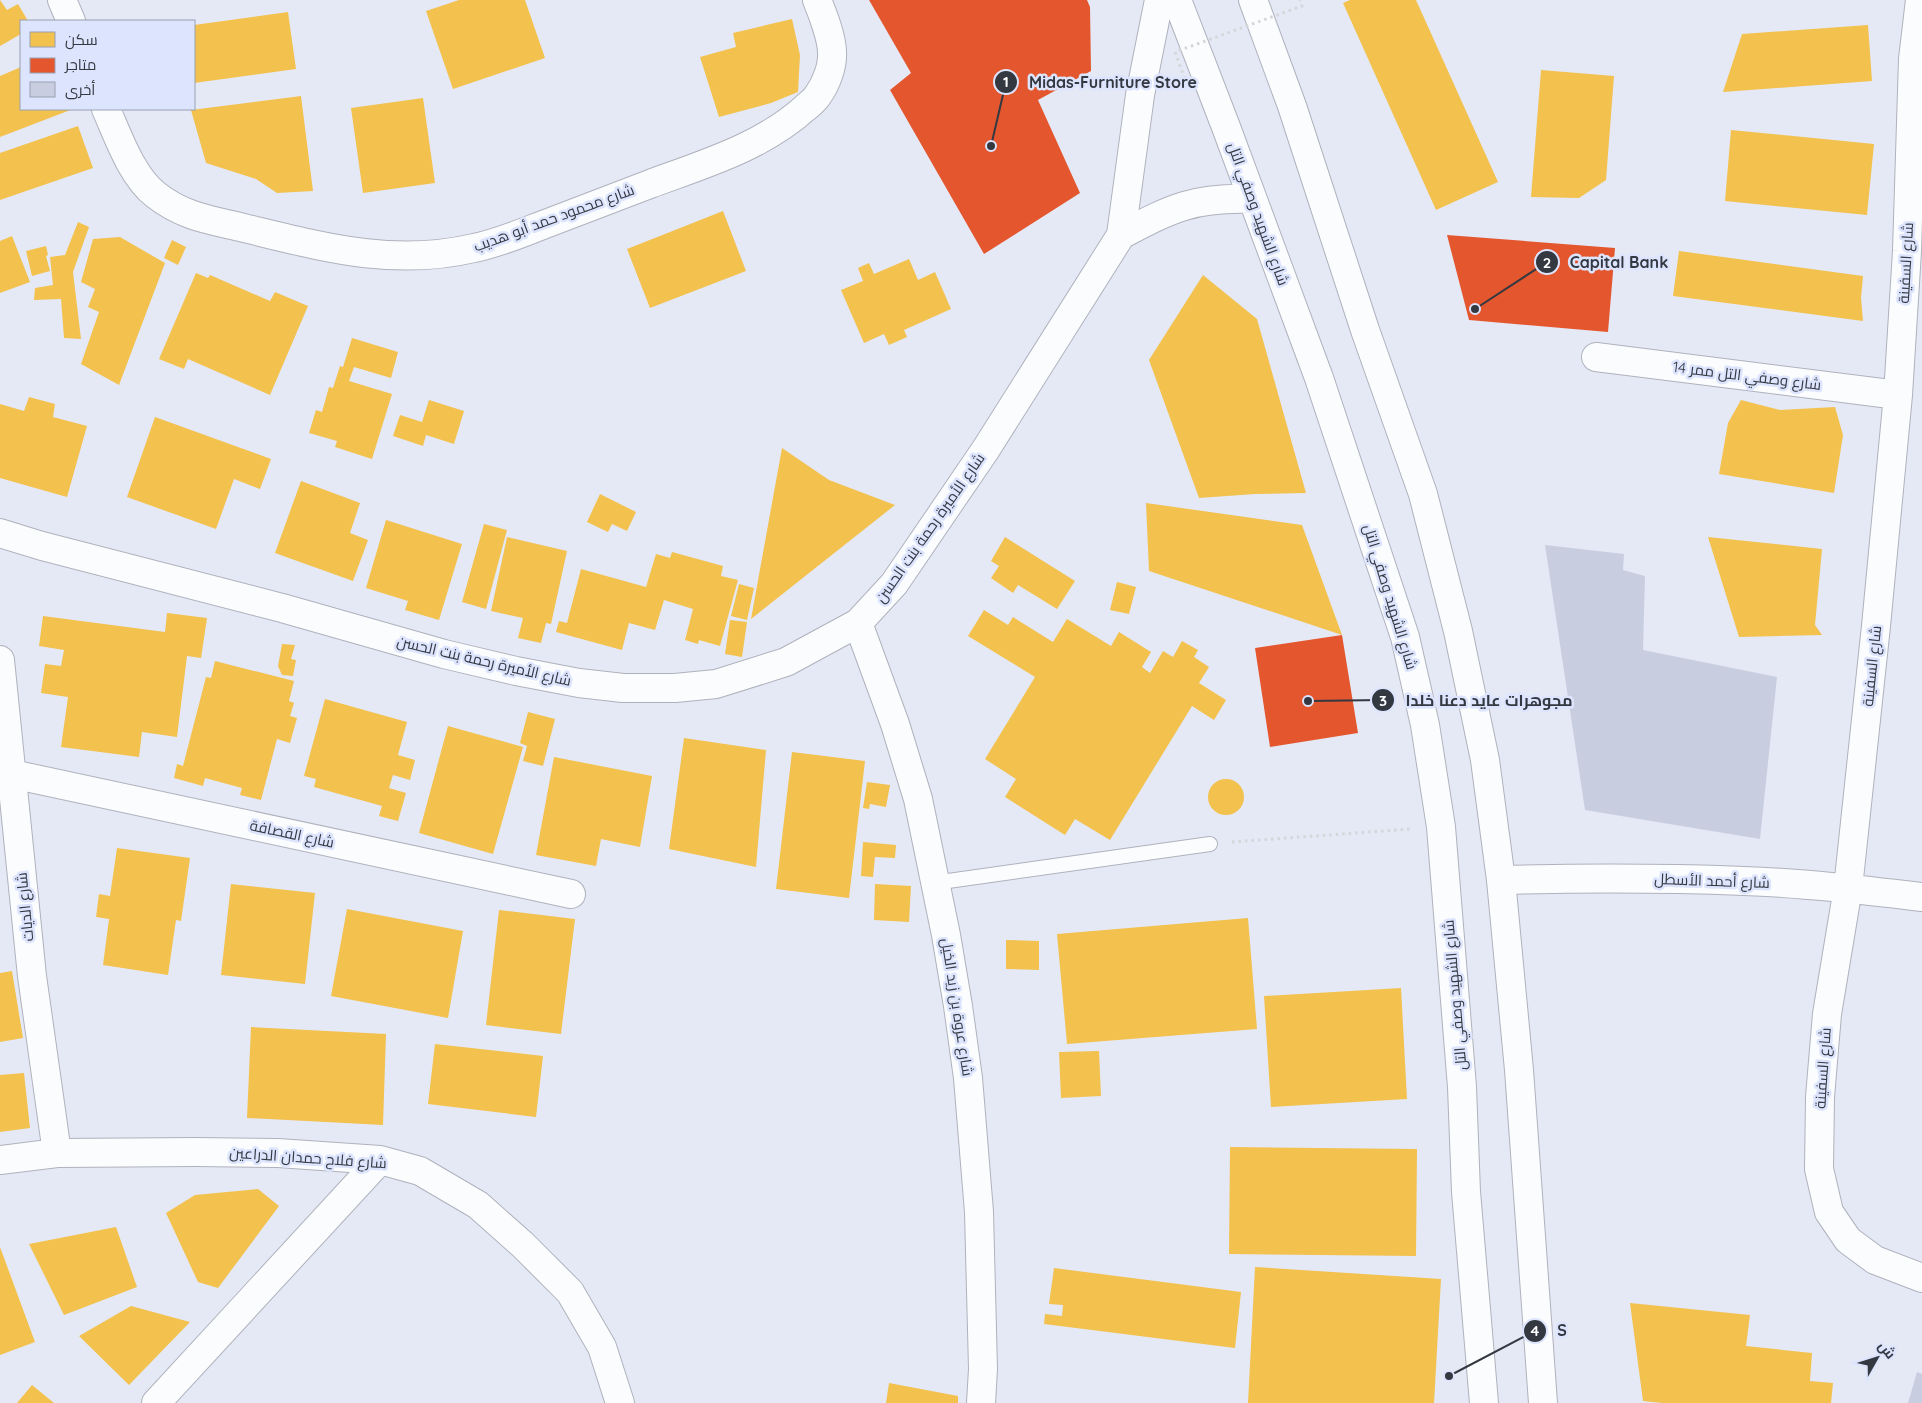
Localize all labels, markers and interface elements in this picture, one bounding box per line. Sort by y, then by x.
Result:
legend [20,20,195,110]
text: سكن [65,30,98,50]
text: متاجر [64,55,96,74]
callout: Midas-Furniture Store [994,67,1207,98]
text: 1 [1003,72,1009,91]
text: Midas-Furniture Store [1029,72,1197,92]
text: أخرى [65,80,95,100]
street label: شارع الشهيد وصفي التل [1221,140,1293,289]
street label: شارع محمود حمد أبو هديب [471,180,637,257]
street label: شارع السفينة [1894,222,1919,304]
callout: Capital Bank [1535,247,1678,278]
text: Capital Bank [1570,252,1668,272]
text: 2 [1543,253,1551,272]
street label: شارع وصفي التل ممر 14 [1671,357,1822,397]
street label: شارع الأميرة رحمة بنت الحسن [871,449,990,607]
street label: شارع الشهيد وصفي التل [1356,522,1422,673]
street label: شارع السفينة [1858,625,1887,708]
street label: شارع الأميرة رحمة بنت الحسن [395,631,573,692]
callout: مجوهرات عايد دعنا خلدا [1370,685,1582,716]
text: مجوهرات عايد دعنا خلدا [1405,690,1573,710]
text: 3 [1379,691,1387,710]
street label: شارع القصافة [248,815,336,854]
street label: شارع أحمد الأسطل [1654,869,1770,894]
street label: شارع الديات [11,871,40,943]
street label: شارع الشهيد وصفي التل [1438,919,1474,1071]
street label: شارع عروة بن زيد الخيل [935,937,978,1078]
street label: شارع السفينة [1810,1027,1837,1109]
street label: شارع فلاح حمدان الدراعين [229,1143,387,1174]
callout: S [1523,1315,1577,1346]
text: S [1557,1320,1567,1340]
text: 4 [1531,1321,1540,1340]
north arrow [1852,1333,1902,1383]
text: ش [1874,1337,1900,1362]

